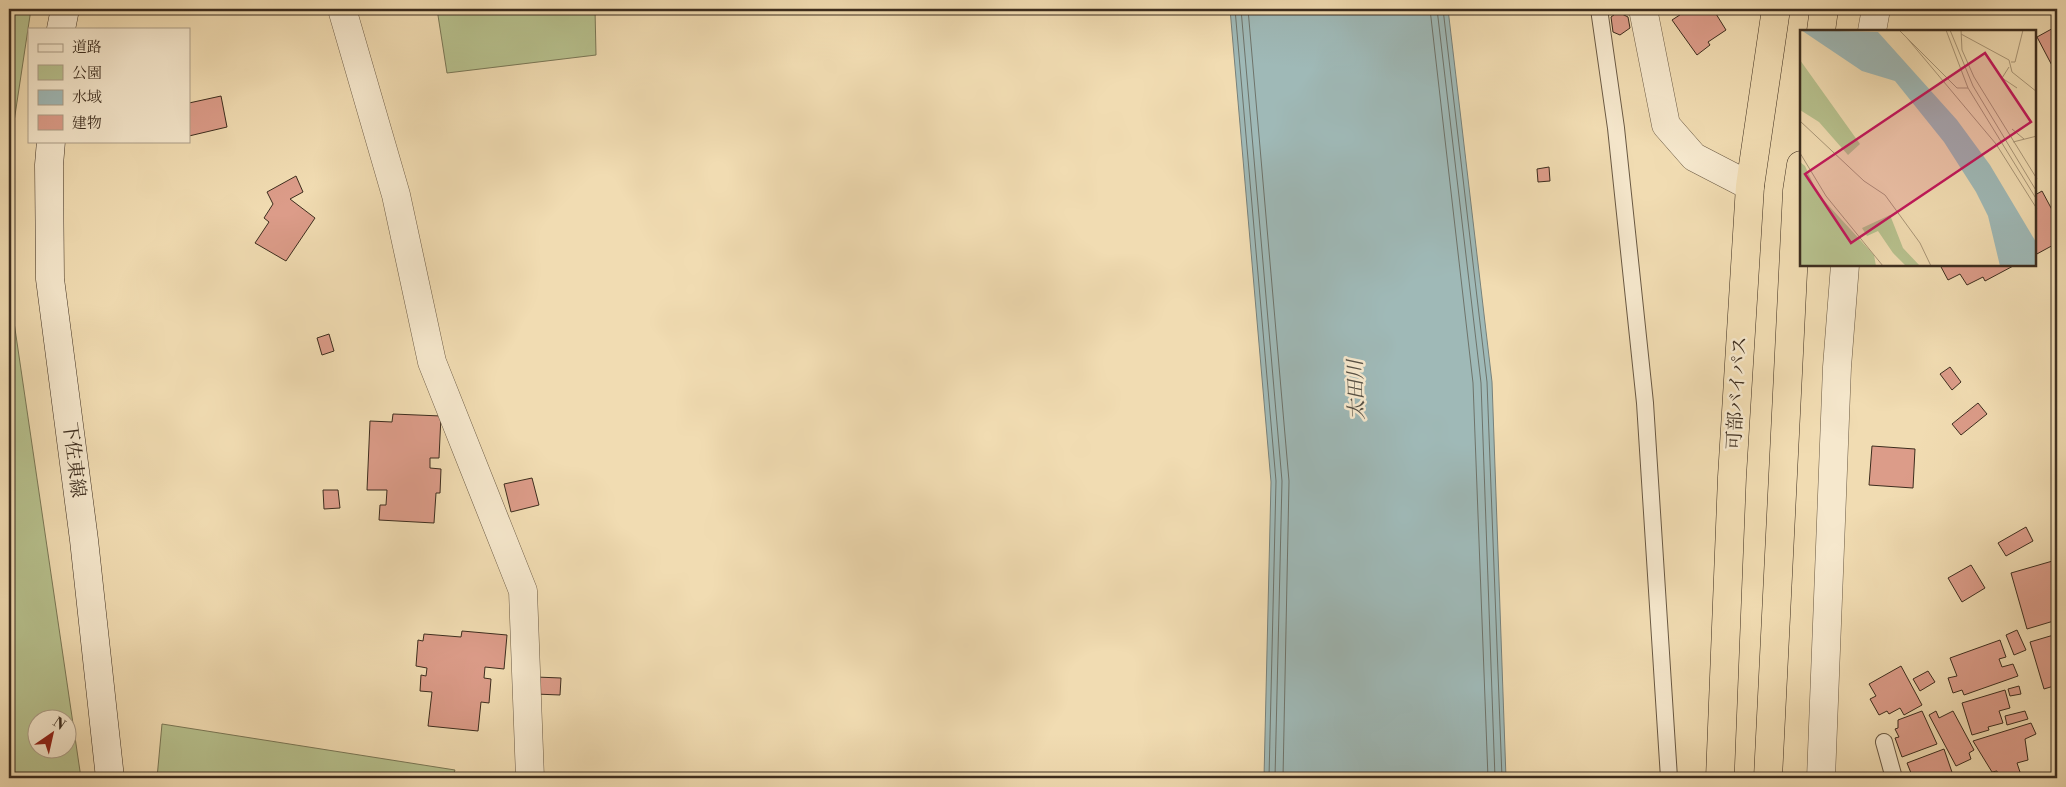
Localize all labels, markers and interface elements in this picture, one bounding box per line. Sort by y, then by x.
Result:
legend [28,28,190,142]
inset map [1800,30,2036,266]
text: 道路 [72,38,102,57]
text: 公園 [72,64,102,83]
text: 水域 [72,88,102,107]
text: 建物 [72,114,102,133]
street label: 可部バイパス [1722,336,1752,450]
water label: 太田川 [1343,358,1371,420]
street label: 下佐東線 [57,421,91,499]
north arrow [28,710,78,760]
text: N [49,713,68,735]

